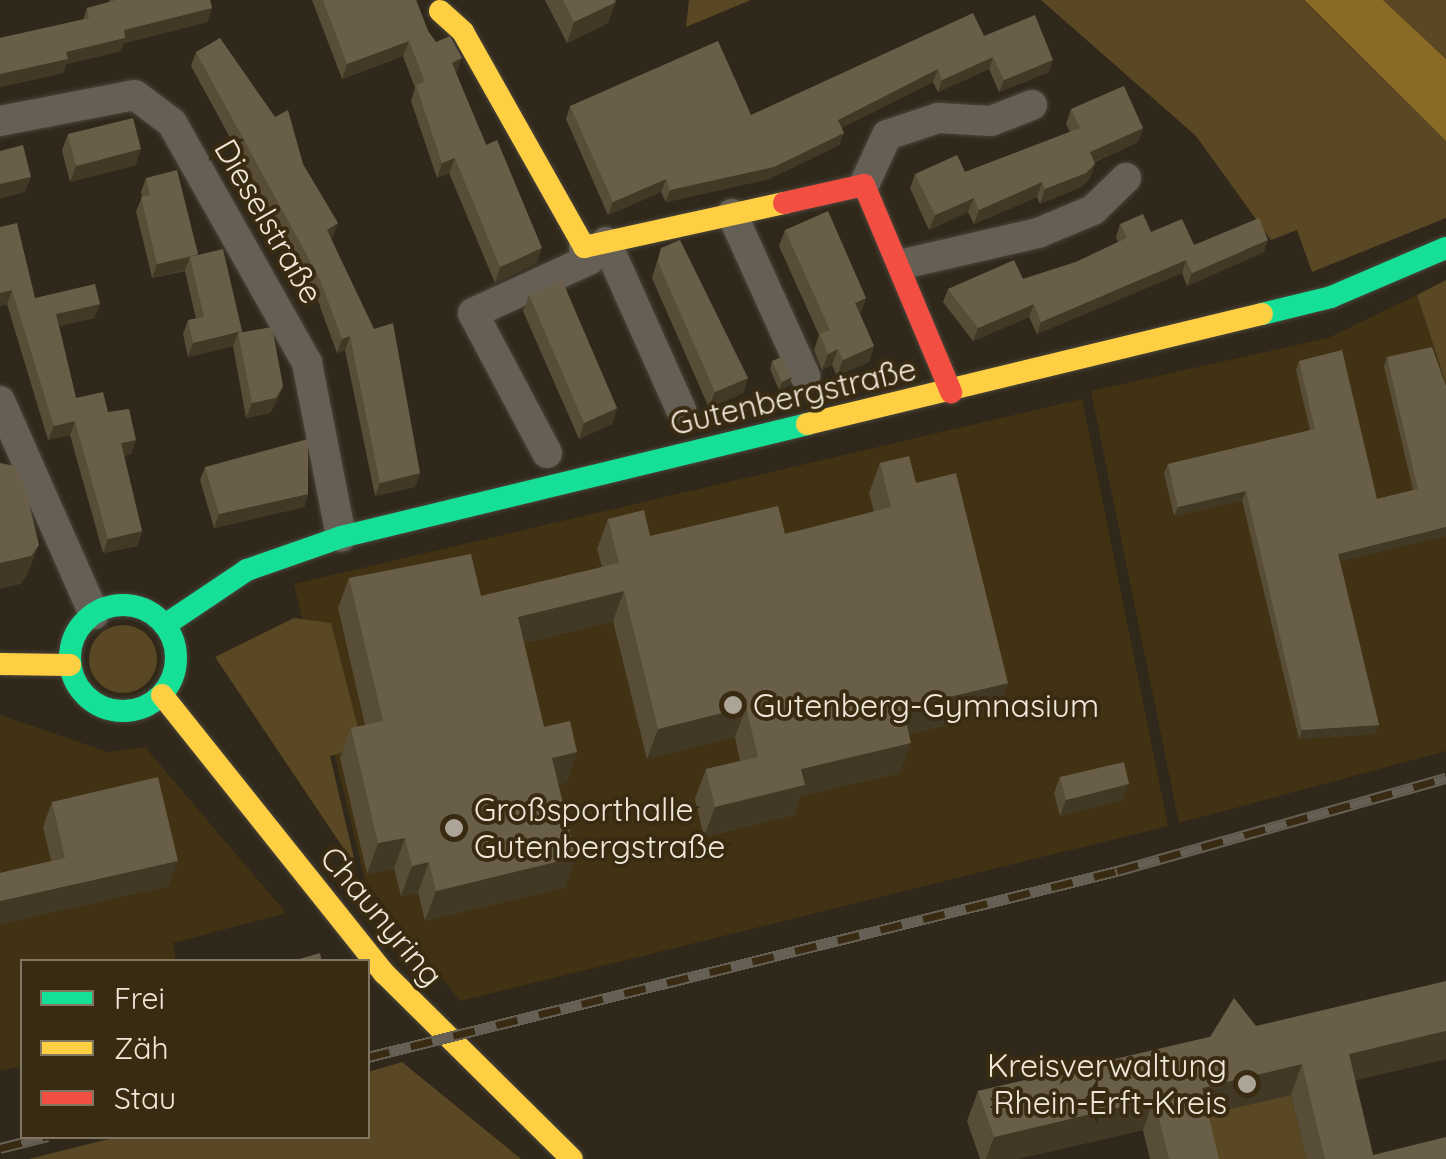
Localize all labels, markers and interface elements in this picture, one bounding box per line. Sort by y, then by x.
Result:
street label: Dieselstraße [207,132,331,310]
street label: Gutenbergstraße [666,349,920,443]
place label: Gutenberg-Gymnasium [753,686,1099,724]
marker: Gutenberg-Gymnasium [722,694,744,716]
place label: Großsporthalle Gutenbergstraße [474,791,725,866]
marker: Großsporthalle Gutenbergstraße [443,817,465,839]
street label: Chaunyring [312,838,452,994]
legend [20,959,370,1139]
text: Frei [114,979,165,1017]
text: Zäh [114,1029,169,1067]
place label: Kreisverwaltung Rhein-Erft-Kreis [987,1047,1227,1122]
marker: Kreisverwaltung Rhein-Erft-Kreis [1236,1073,1258,1095]
text: Stau [114,1079,176,1117]

